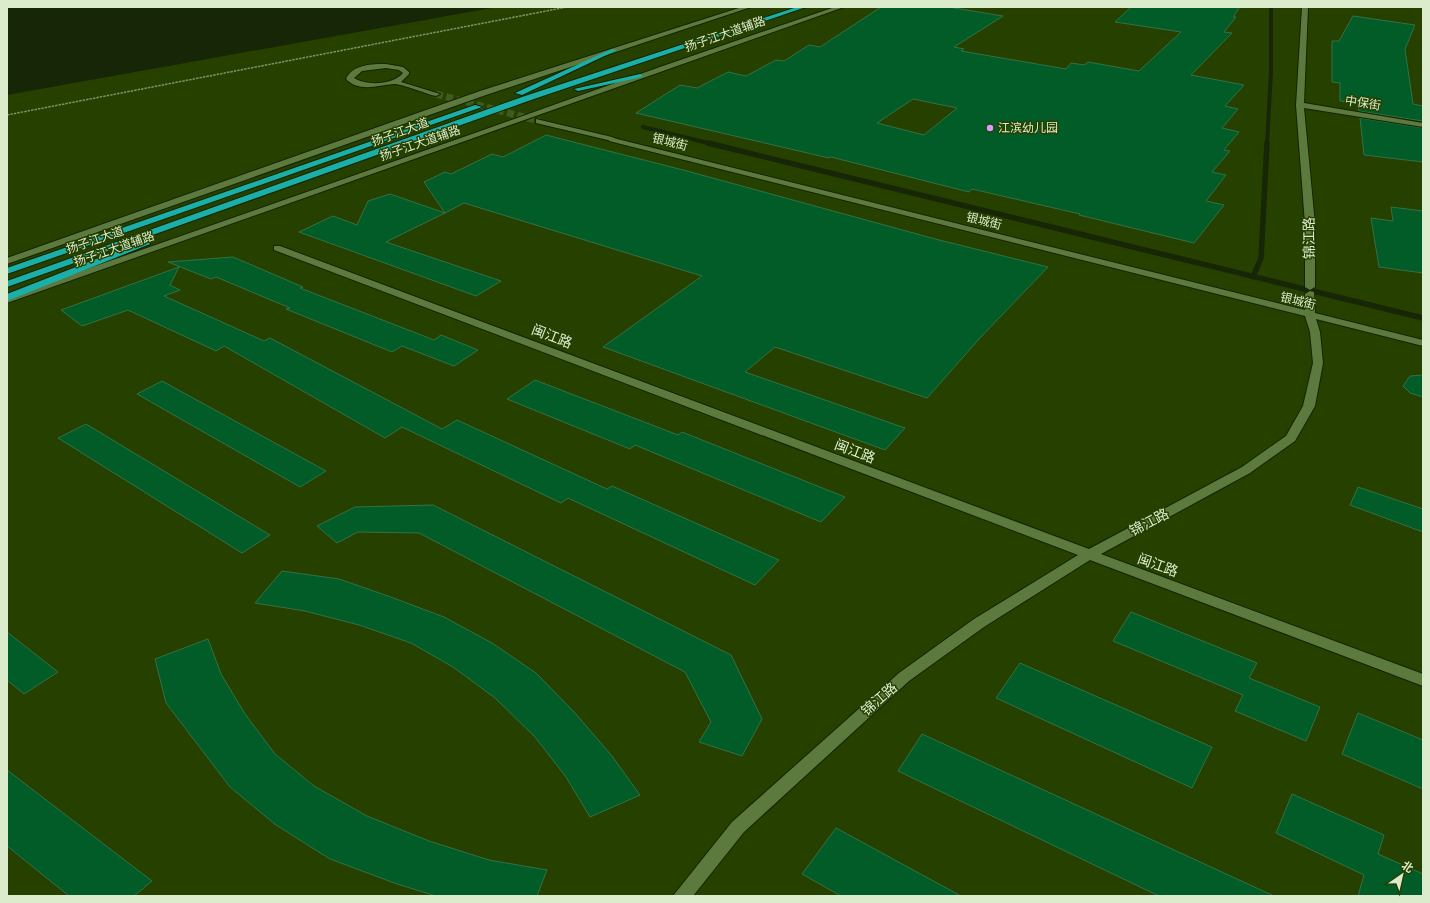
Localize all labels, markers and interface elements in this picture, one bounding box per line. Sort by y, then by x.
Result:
street label: 扬子江大道辅路 [683,13,767,54]
street label: 中保街 [1344,92,1382,113]
street label: 扬子江大道 [369,114,431,149]
place label: 江滨幼儿园 [998,120,1058,135]
street label: 扬子江大道辅路 [378,122,462,163]
marker: 江滨幼儿园 [985,123,995,133]
street label: 银城街 [651,130,689,153]
street label: 银城街 [965,209,1003,232]
street label: 锦江路 [1300,217,1318,259]
street label: 扬子江大道 [64,223,126,256]
street label: 扬子江大道辅路 [72,228,156,269]
street label: 银城街 [1279,289,1317,312]
street label: 闽江路 [529,320,575,352]
street label: 闽江路 [832,435,878,467]
street label: 锦江路 [1126,504,1172,540]
street label: 闽江路 [1135,549,1181,581]
street label: 锦江路 [857,678,901,720]
north arrow [1382,855,1422,895]
text: 北 [1399,858,1416,876]

